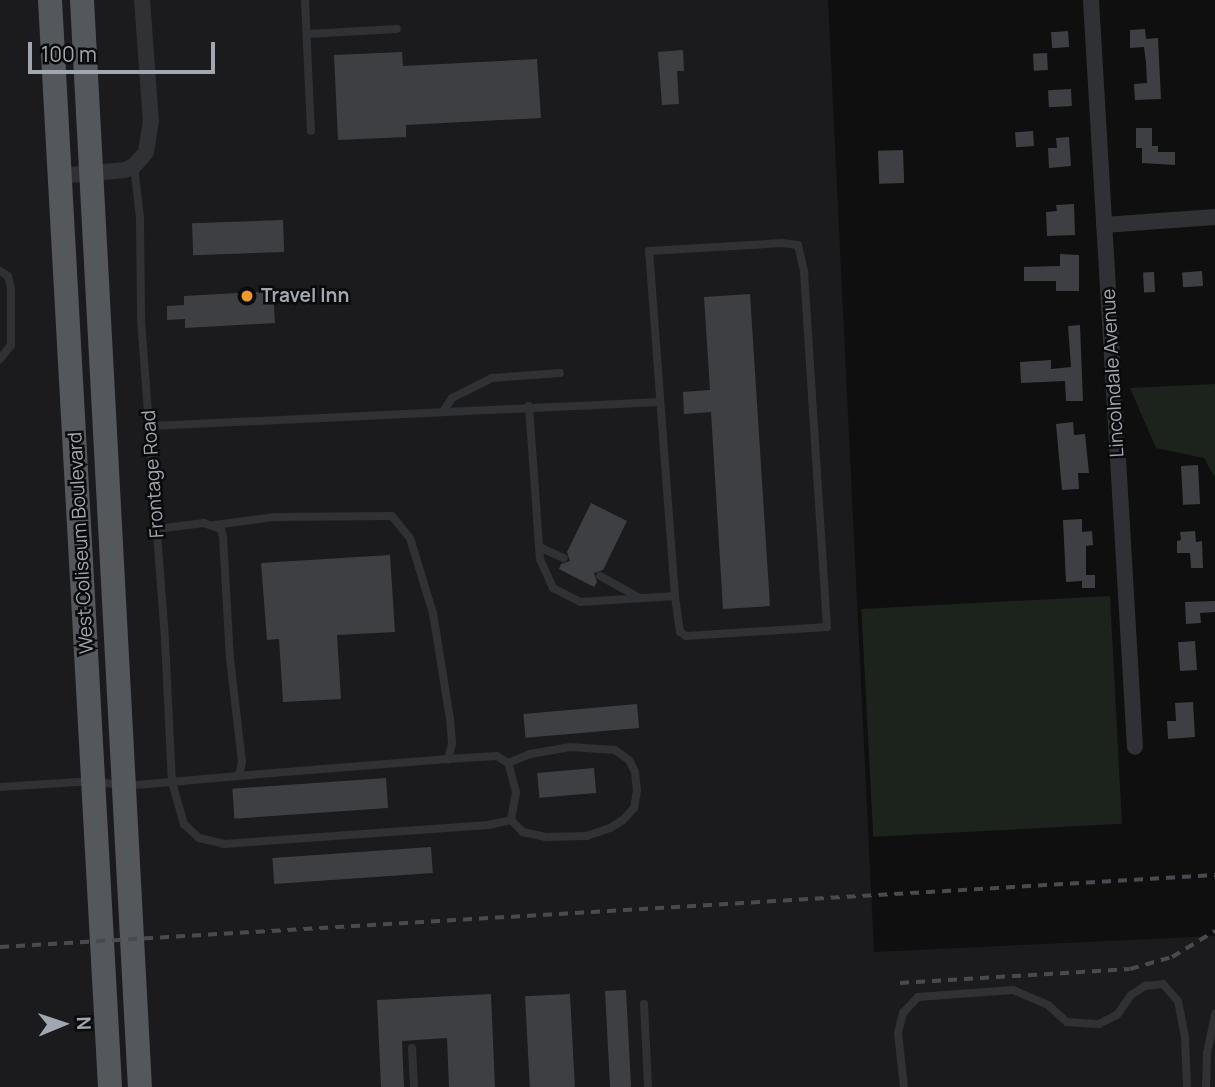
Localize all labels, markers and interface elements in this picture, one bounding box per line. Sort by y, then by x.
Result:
scale bar [32,28,219,72]
text: 100 m [41,40,97,68]
place label: Travel Inn [261,285,349,307]
marker: Travel Inn [239,288,255,304]
street label: Lincolndale Avenue [1097,288,1129,458]
street label: Frontage Road [137,409,169,539]
street label: West Coliseum Boulevard [64,432,98,654]
north arrow [28,989,98,1059]
text: N [71,1016,97,1031]

